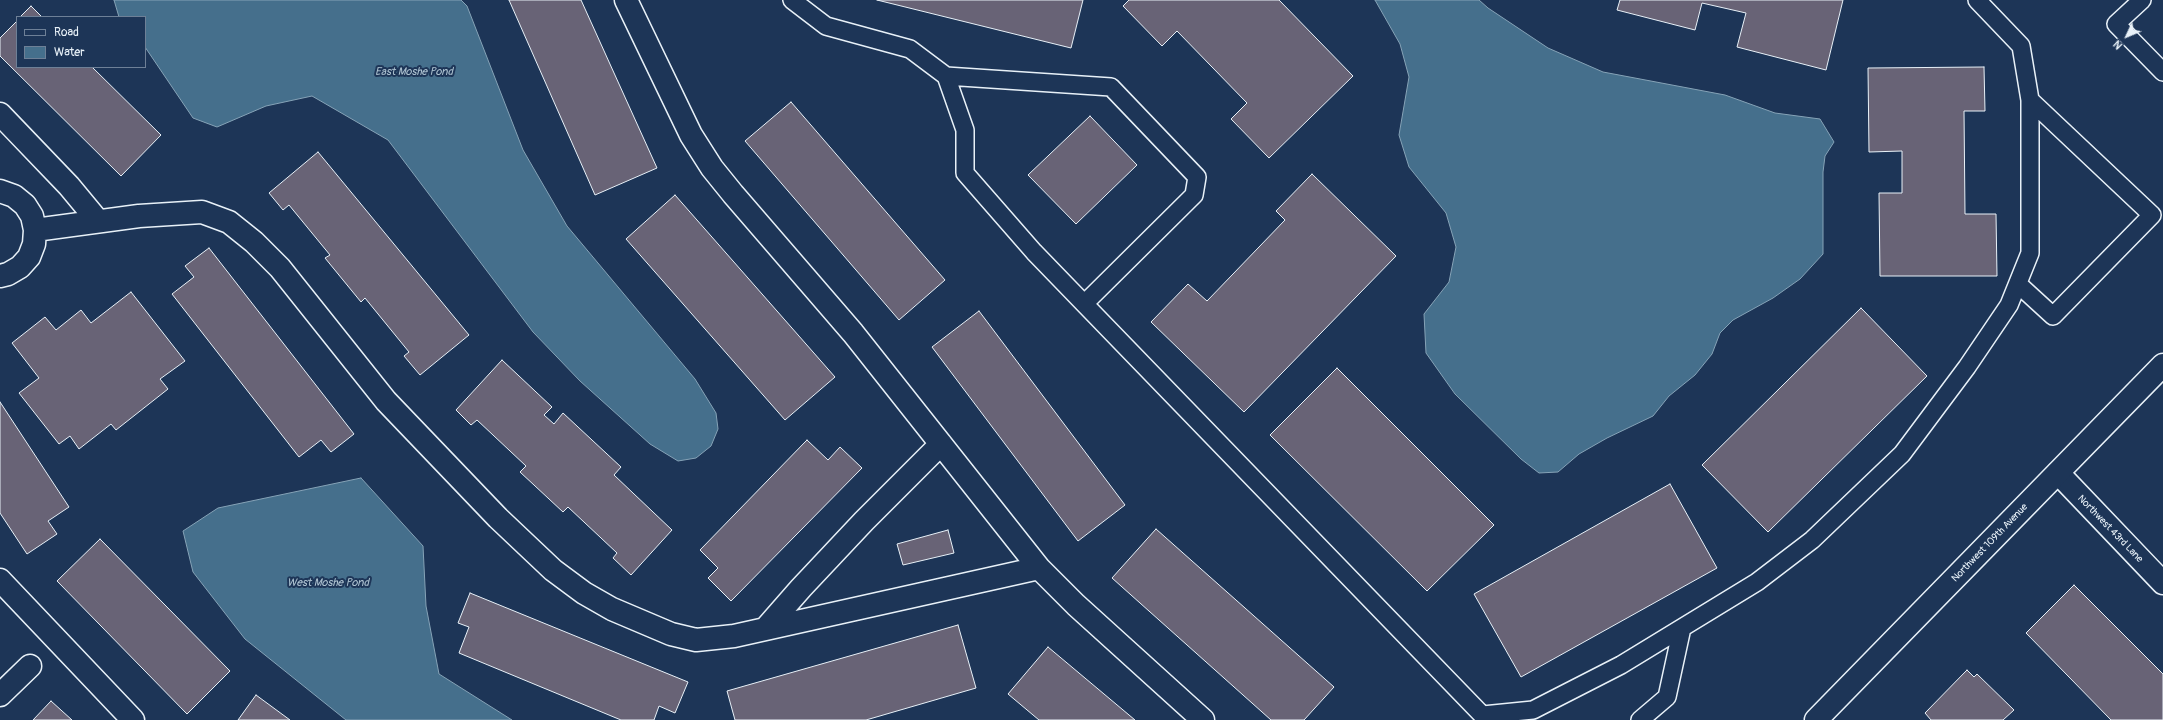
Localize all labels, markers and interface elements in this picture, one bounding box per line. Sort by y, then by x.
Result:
legend [16,16,146,68]
north arrow [2107,16,2147,56]
text: Road [54,25,79,40]
text: N [2111,37,2125,52]
text: Water [54,45,85,60]
water label: East Moshe Pond [375,65,453,79]
street label: Northwest 43rd Lane [2075,493,2145,565]
street label: Northwest 109th Avenue [1949,501,2031,585]
water label: West Moshe Pond [287,576,369,590]

